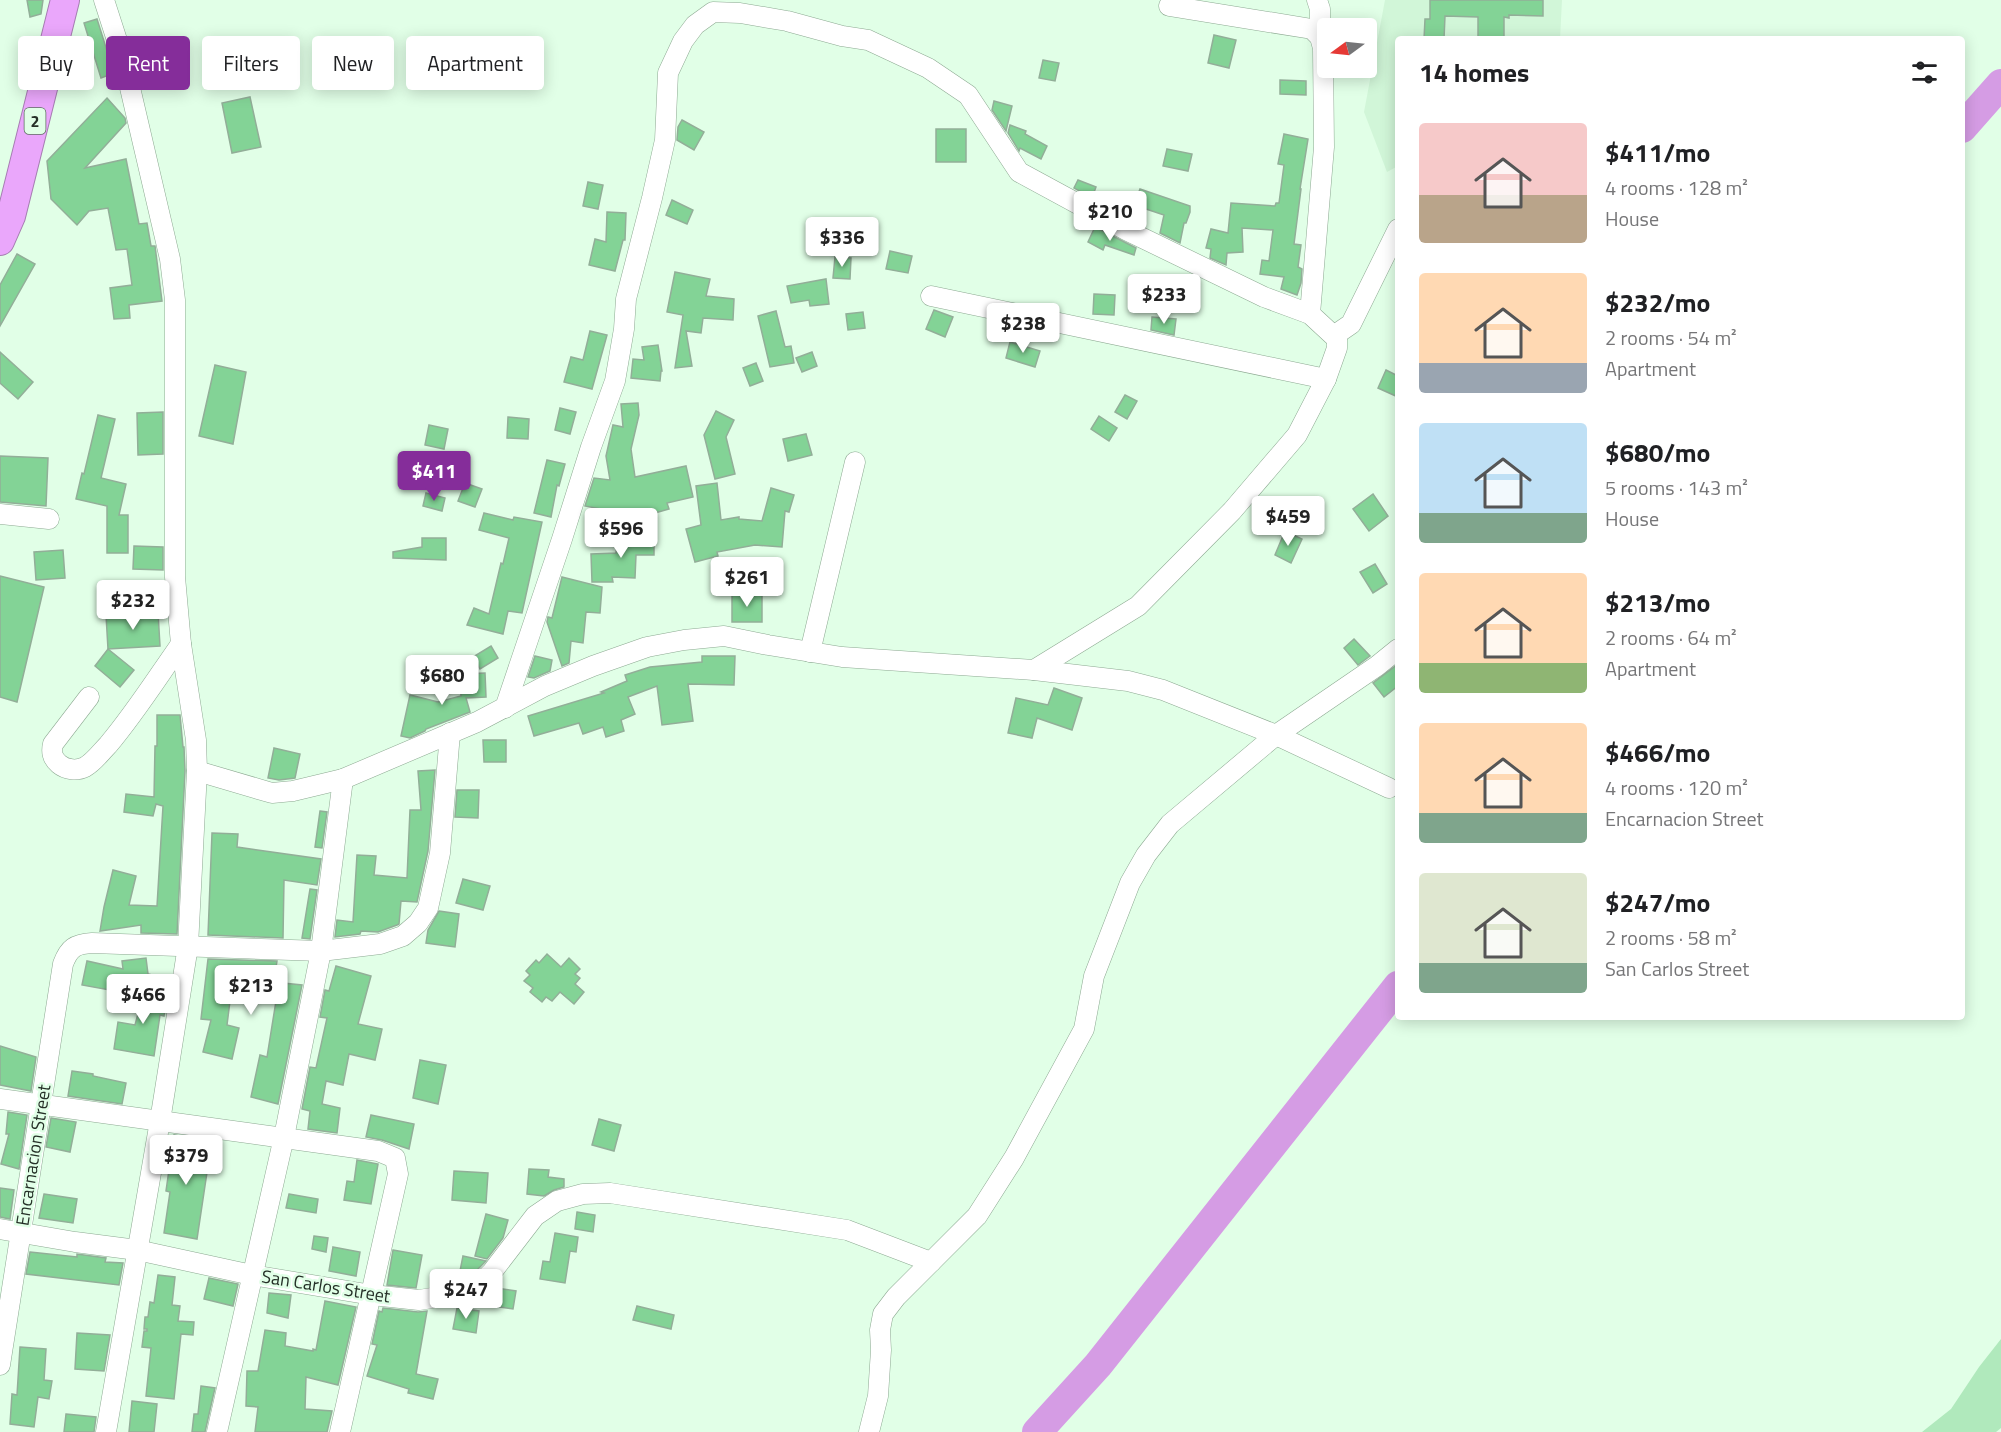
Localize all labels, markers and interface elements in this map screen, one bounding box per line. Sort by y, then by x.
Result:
north arrow [1317,18,1377,78]
map controls [1317,18,1377,78]
chip: Buy [18,36,94,90]
chip: Rent [106,36,190,90]
chip: Filters [202,36,300,90]
chip: New [312,36,394,90]
chip: Apartment [406,36,544,90]
text: 14 homes [1419,53,1529,92]
icon: filters [1908,56,1941,89]
road number: 2 [24,108,46,134]
text: $411/mo [1605,133,1710,172]
icon: home [1467,147,1539,219]
text: 4 rooms · 128 m² [1605,172,1748,203]
pin: $210 [1074,191,1146,242]
text: $210 [1088,195,1132,226]
text: House [1605,203,1659,234]
pin: $336 [806,217,878,268]
text: $336 [820,221,864,252]
pin: $233 [1128,274,1200,325]
text: $233 [1142,278,1186,309]
text: $232/mo [1605,283,1710,322]
icon: home [1467,297,1539,369]
pin: $238 [987,303,1059,354]
text: $238 [1001,307,1045,338]
text: 2 rooms · 54 m² [1605,322,1737,353]
text: Apartment [1605,353,1696,384]
text: $680/mo [1605,433,1710,472]
icon: home [1467,447,1539,519]
pin: $411 [398,451,470,502]
text: $411 [412,455,456,486]
text: 5 rooms · 143 m² [1605,472,1748,503]
pin: $459 [1252,496,1324,547]
text: $459 [1266,500,1310,531]
text: House [1605,503,1659,534]
pin: $596 [585,508,657,559]
text: $596 [599,512,643,543]
pin: $261 [711,557,783,608]
text: $261 [725,561,769,592]
pin: $232 [97,580,169,631]
text: $213/mo [1605,583,1710,622]
text: $232 [111,584,155,615]
icon: home [1467,597,1539,669]
text: 2 rooms · 64 m² [1605,622,1737,653]
text: Apartment [1605,653,1696,684]
pin: $680 [406,655,478,706]
text: $680 [420,659,464,690]
text: $466/mo [1605,733,1710,772]
icon: home [1467,747,1539,819]
text: 4 rooms · 120 m² [1605,772,1748,803]
text: Encarnacion Street [1605,803,1764,834]
text: $247/mo [1605,883,1710,922]
icon: home [1467,897,1539,969]
text: 2 rooms · 58 m² [1605,922,1737,953]
text: San Carlos Street [1605,953,1749,984]
pin: $213 [215,965,287,1016]
text: $213 [229,969,273,1000]
pin: $466 [107,974,179,1025]
text: $466 [121,978,165,1009]
street label: Encarnacion Street [9,1082,58,1228]
pin: $379 [150,1135,222,1186]
text: $379 [164,1139,208,1170]
street label: San Carlos Street [260,1263,393,1310]
pin: $247 [430,1269,502,1320]
text: $247 [444,1273,488,1304]

